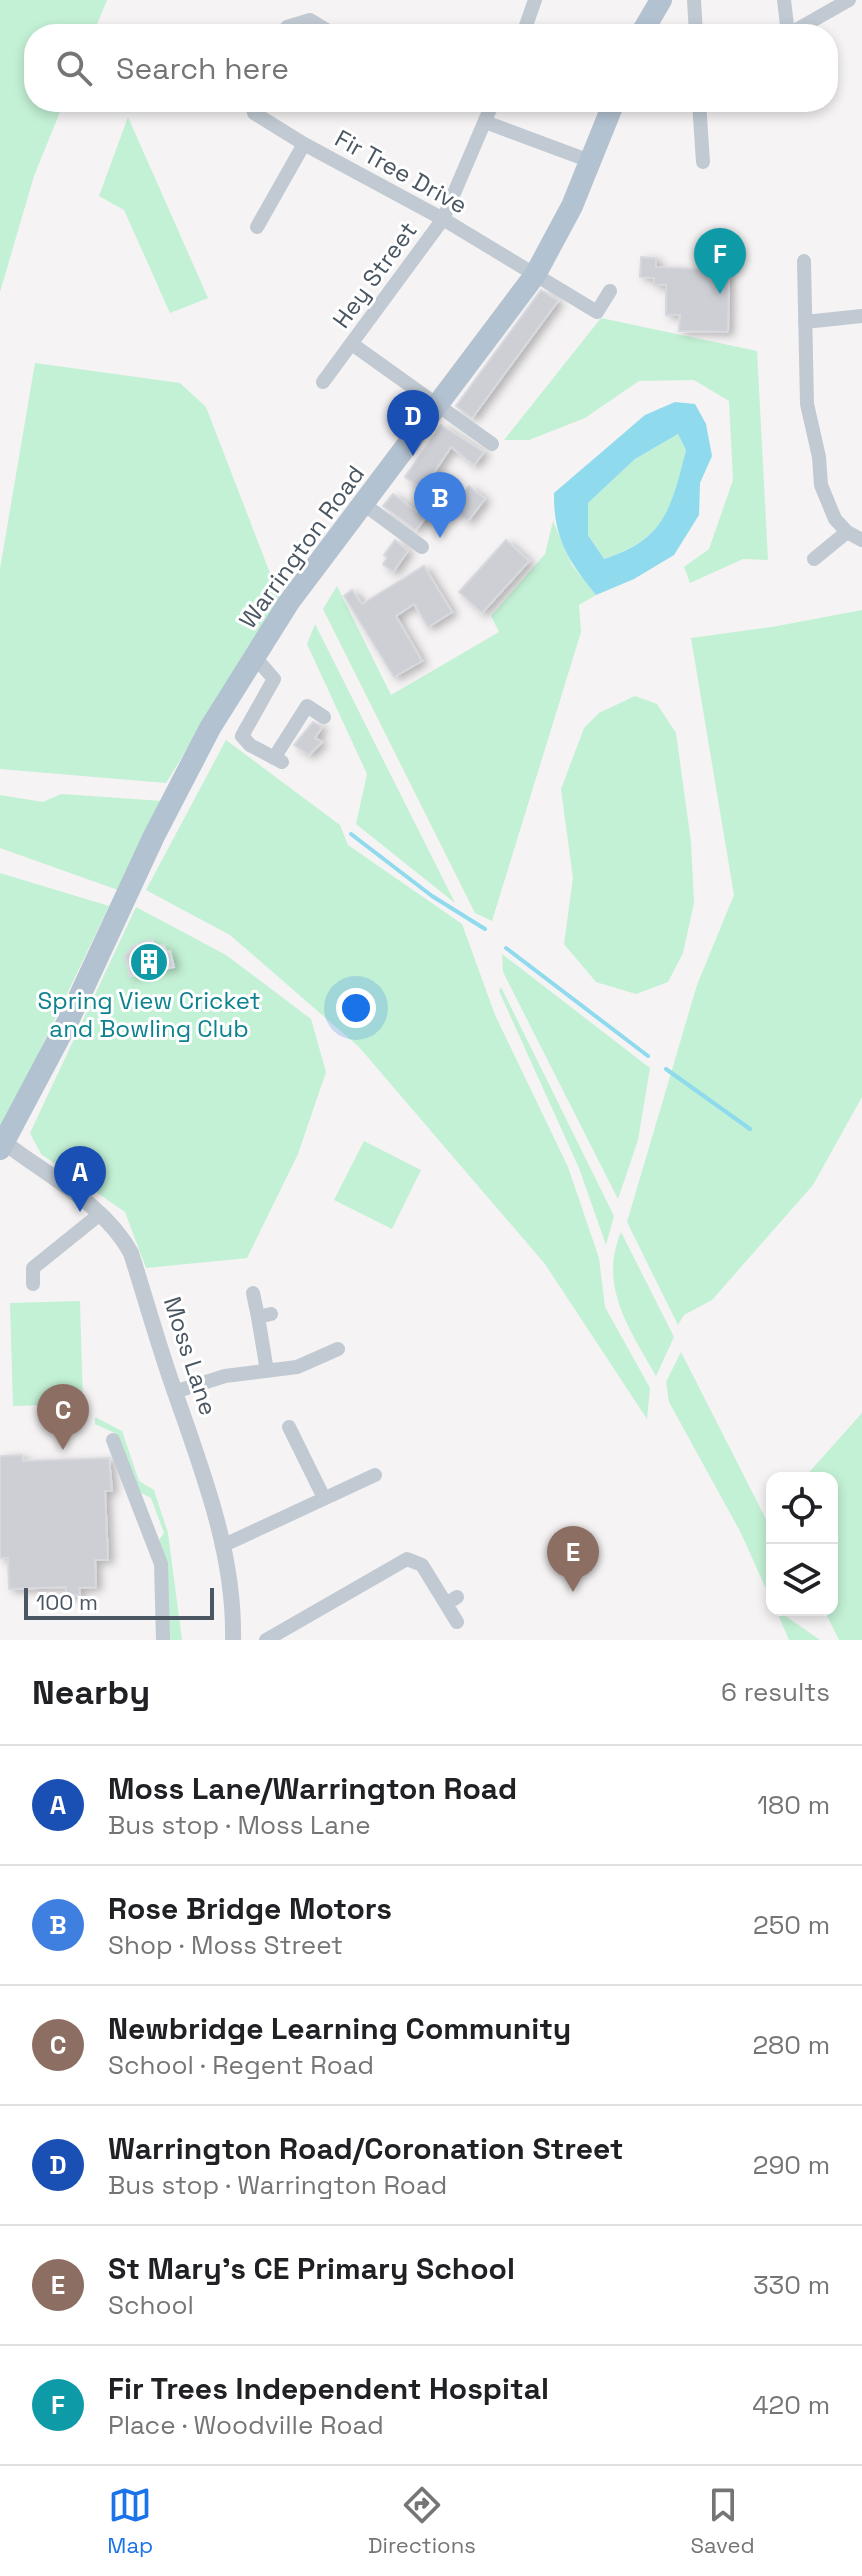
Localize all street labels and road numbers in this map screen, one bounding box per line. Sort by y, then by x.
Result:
street label: Fir Tree Drive [330,123,473,221]
street label: Hey Street [326,215,424,334]
street label: Warrington Road [232,459,371,634]
street label: Moss Lane [157,1293,224,1419]

